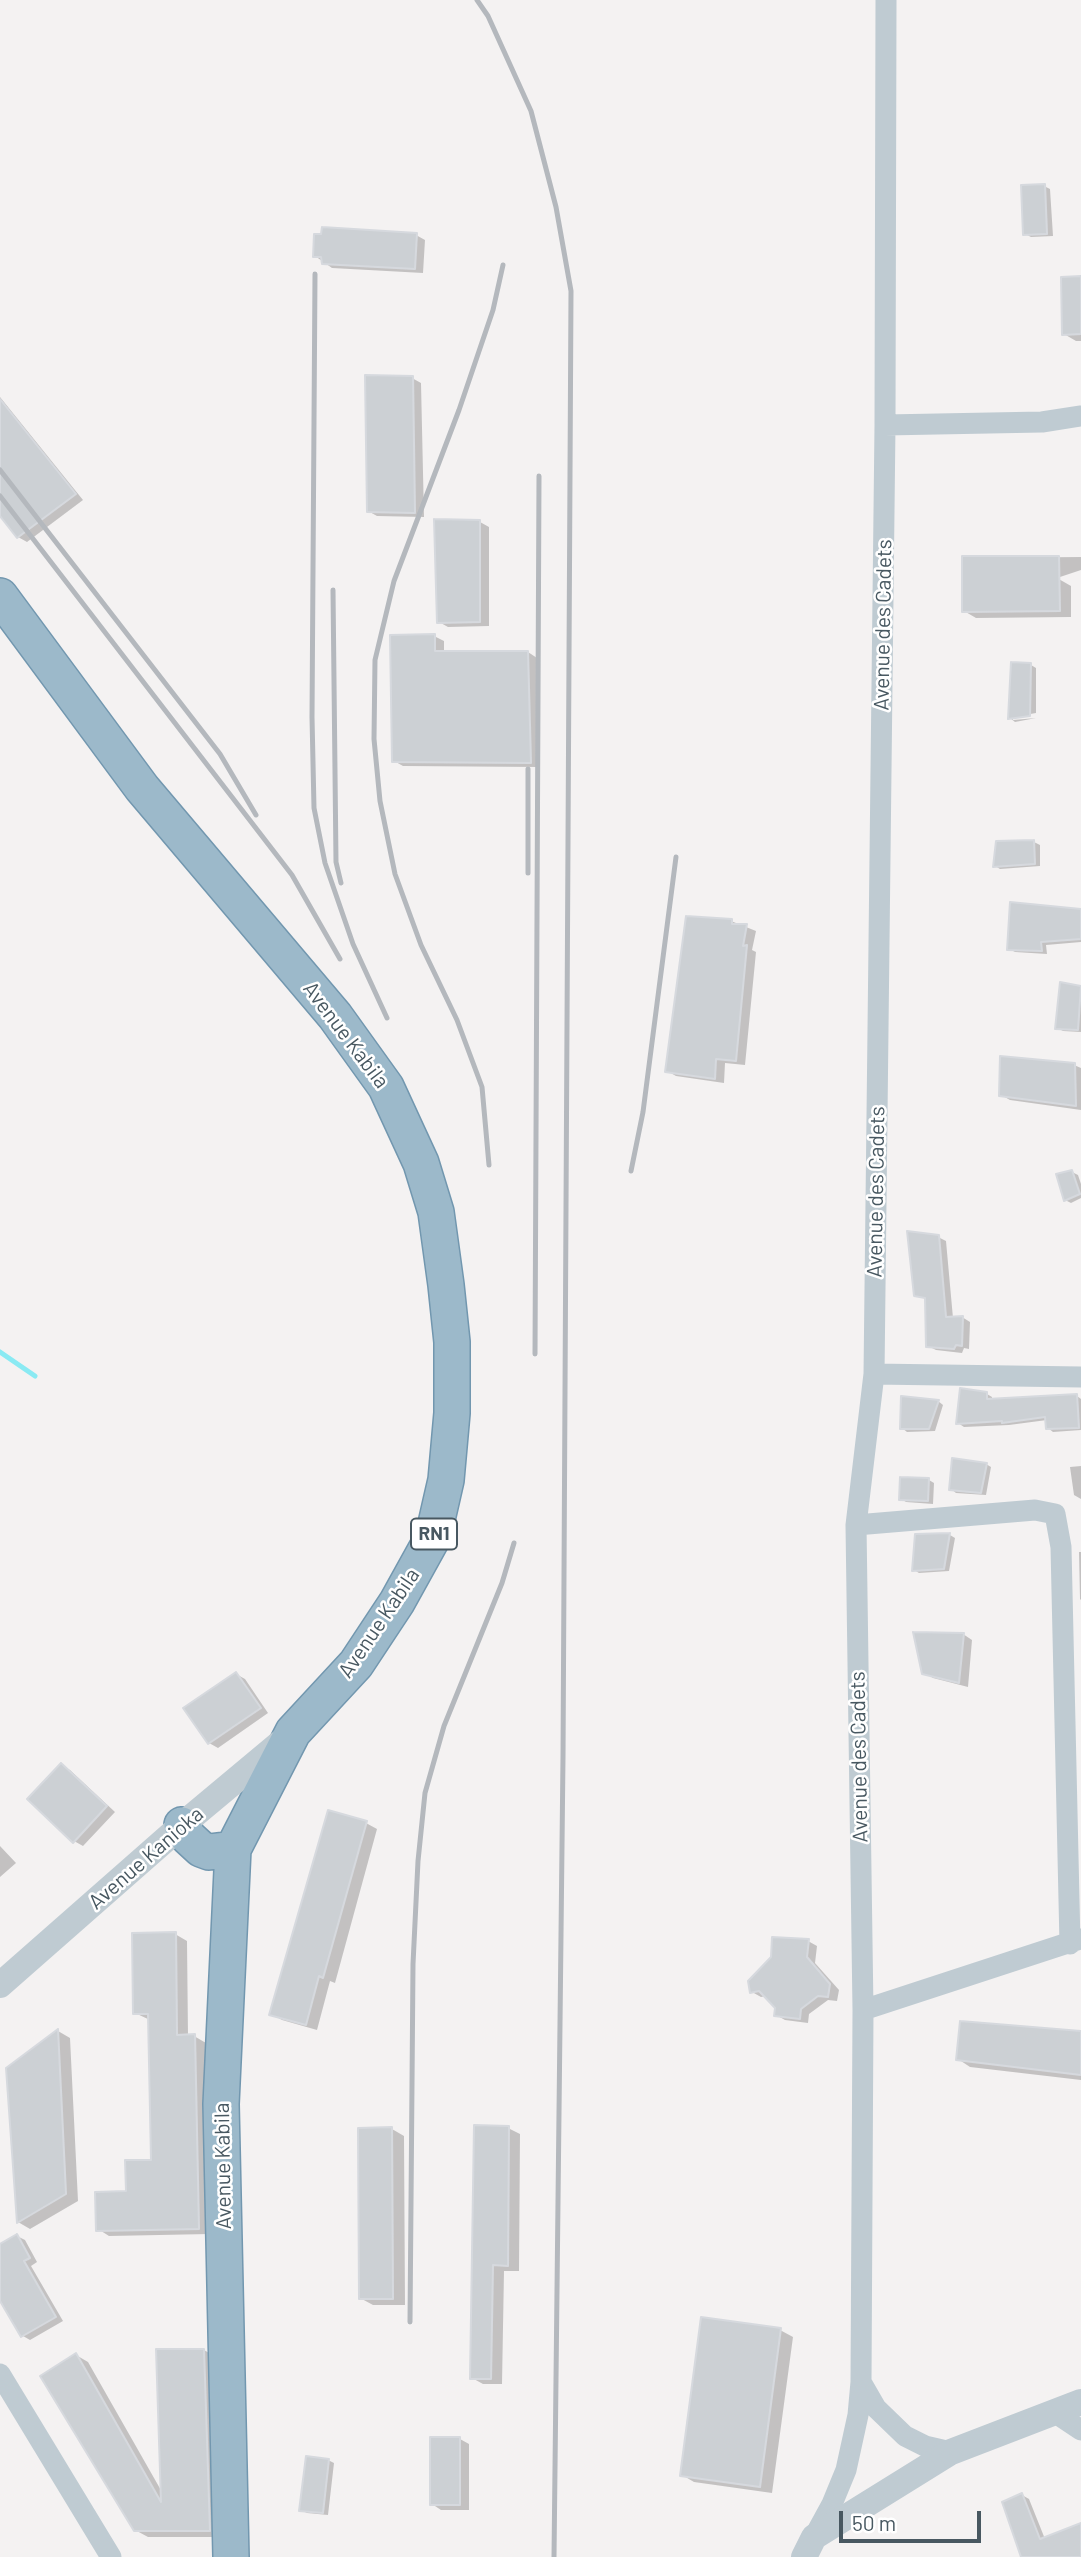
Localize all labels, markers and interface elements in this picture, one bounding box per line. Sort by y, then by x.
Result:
street label: Avenue des Cadets [869,539,897,711]
street label: Avenue Kabila [298,977,394,1093]
street label: Avenue des Cadets [862,1106,890,1278]
road number: RN1 [411,1518,457,1550]
street label: Avenue Kabila [333,1563,425,1683]
street label: Avenue des Cadets [845,1671,873,1843]
street label: Avenue Kanioka [84,1801,208,1915]
street label: Avenue Kabila [209,2102,237,2230]
scale bar [843,2498,985,2542]
text: 50 m [852,2510,896,2535]

